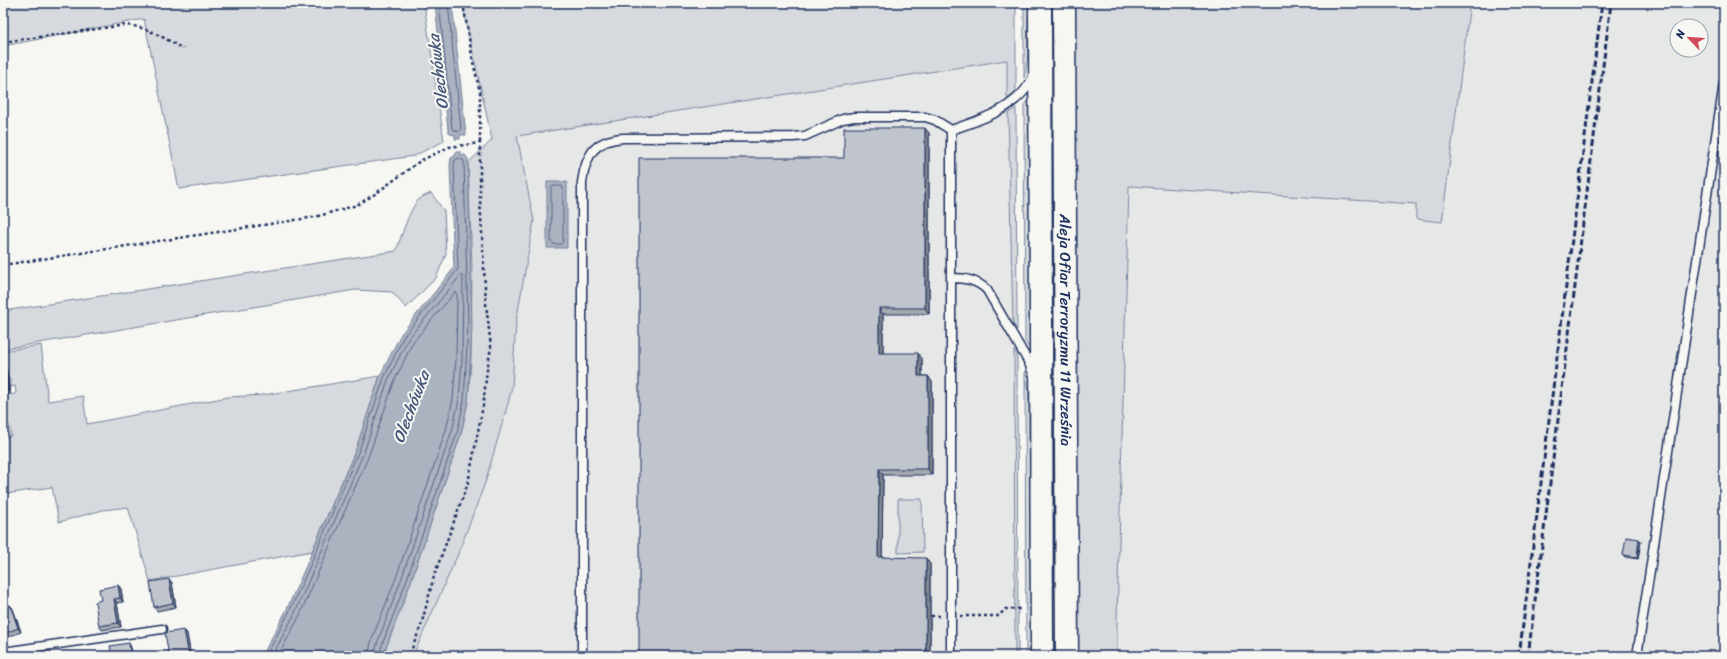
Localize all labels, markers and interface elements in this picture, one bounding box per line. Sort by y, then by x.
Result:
north arrow [1669,18,1709,58]
text: N [1670,26,1691,42]
water label: Olechówka [419,31,457,111]
street label: Aleja Ofiar Terroryzmu 11 Września [1052,213,1079,447]
water label: Olechówka [384,365,439,447]

